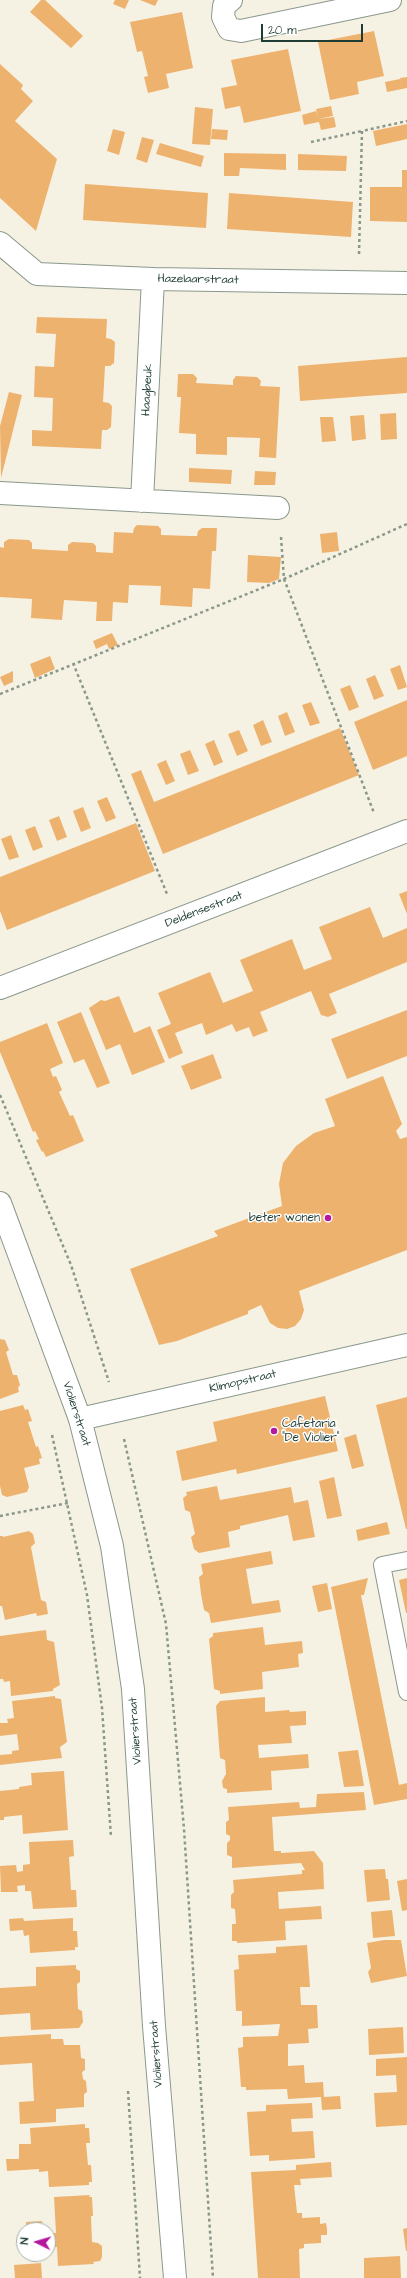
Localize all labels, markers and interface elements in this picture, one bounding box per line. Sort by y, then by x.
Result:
scale bar [263,16,365,42]
text: 20 m [268,22,297,39]
street label: Hazelaarstraat [157,272,239,288]
street label: Haagbeuk [139,363,157,417]
street label: Deldensestraat [163,889,245,931]
place label: beter wonen [249,1211,320,1225]
marker: beter wonen [323,1213,333,1223]
street label: Klimopstraat [208,1367,278,1397]
street label: Violierstraat [59,1380,93,1448]
place label: Cafetaria "De Violier" [282,1417,340,1445]
marker: Cafetaria "De Violier" [269,1426,279,1436]
street label: Violierstraat [126,1697,146,1765]
street label: Violierstraat [147,2020,167,2088]
north arrow [16,2222,56,2262]
text: N [17,2237,32,2245]

